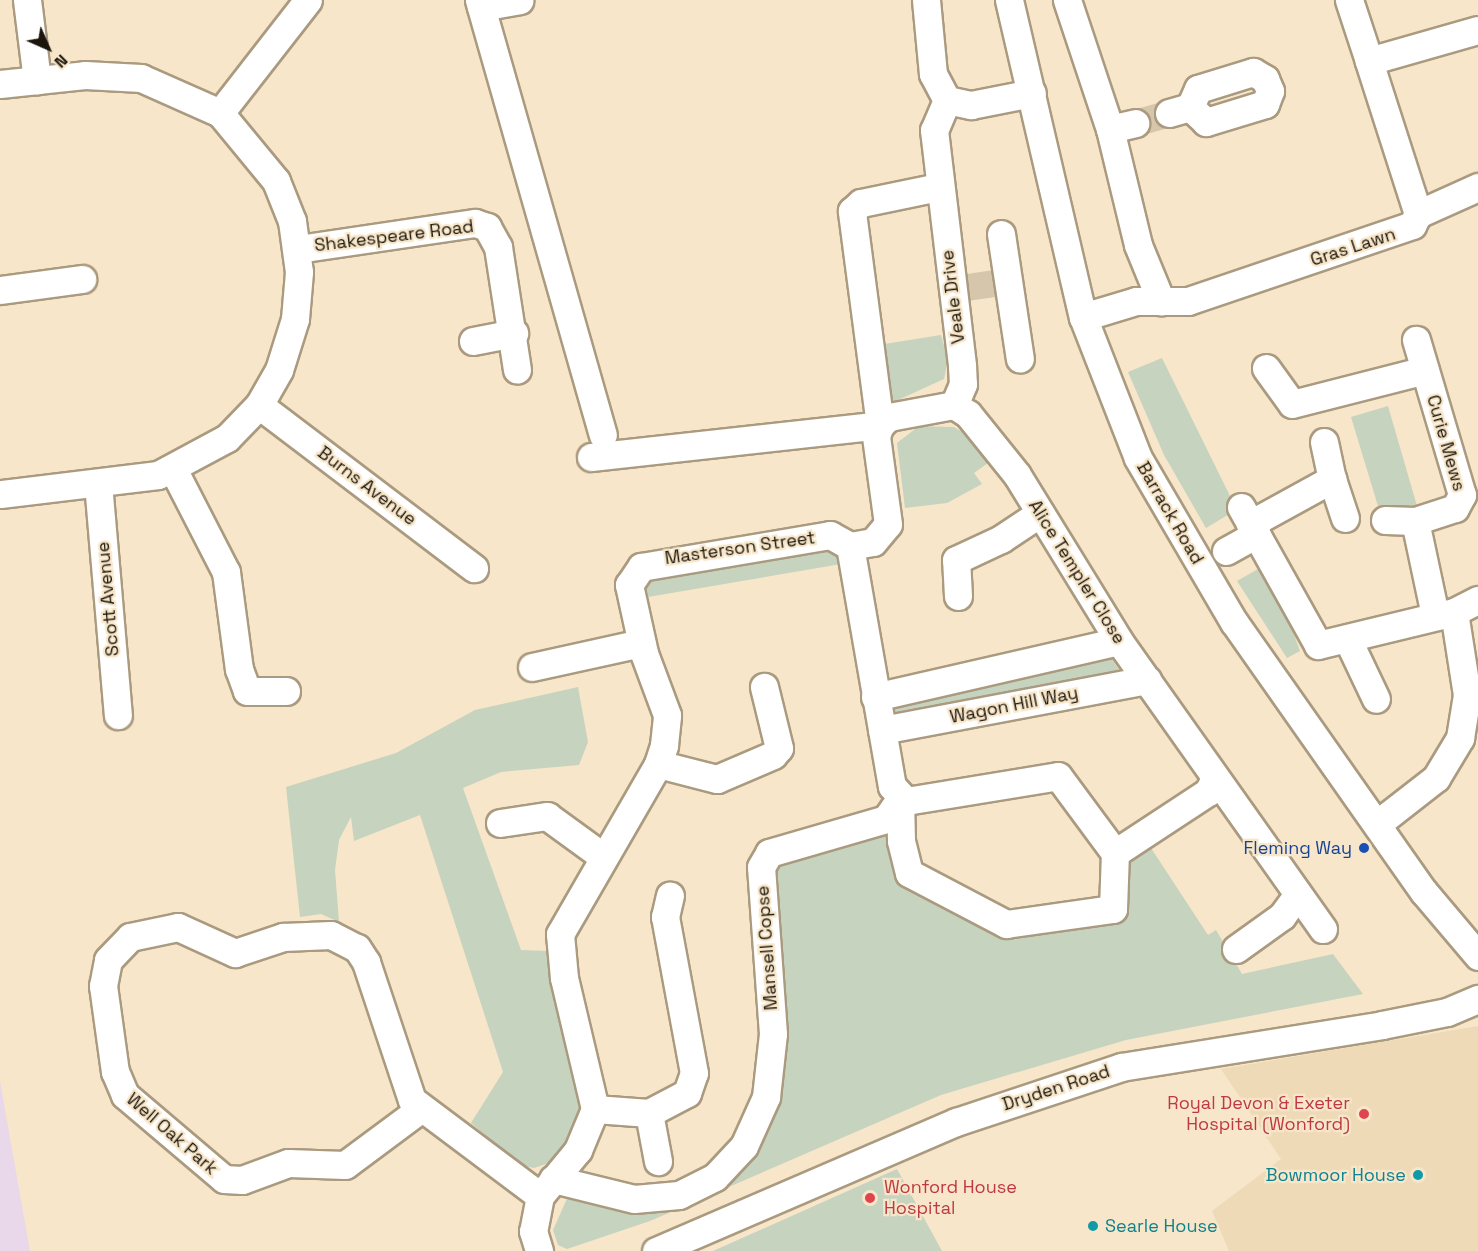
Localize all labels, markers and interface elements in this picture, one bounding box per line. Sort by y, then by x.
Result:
north arrow [18,18,78,78]
text: N [50,50,72,72]
street label: Shakespeare Road [313,216,475,256]
street label: Gras Lawn [1308,223,1398,271]
street label: Veale Drive [937,249,969,345]
street label: Curie Mews [1422,392,1470,494]
street label: Burns Avenue [313,442,421,530]
street label: Barrack Road [1132,458,1208,568]
street label: Alice Templer Close [1024,496,1130,648]
street label: Masterson Street [663,527,817,569]
street label: Scott Avenue [92,541,124,657]
street label: Wagon Hill Way [948,682,1080,728]
place label: Fleming Way [1243,837,1352,859]
marker: Fleming Way [1357,841,1371,855]
street label: Mansell Copse [752,885,782,1011]
street label: Dryden Road [999,1060,1113,1116]
street label: Well Oak Park [122,1089,222,1179]
place label: Royal Devon & Exeter Hospital (Wonford) [1167,1093,1350,1136]
marker: Royal Devon & Exeter Hospital (Wonford) [1355,1105,1373,1123]
place label: Bowmoor House [1266,1164,1406,1186]
marker: Bowmoor House [1411,1168,1425,1182]
place label: Wonford House Hospital [884,1177,1017,1220]
marker: Wonford House Hospital [861,1189,879,1207]
place label: Searle House [1105,1215,1218,1237]
marker: Searle House [1086,1219,1100,1233]

